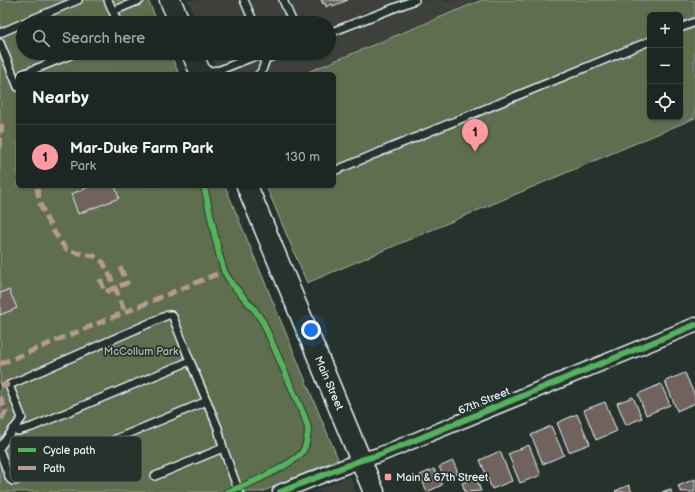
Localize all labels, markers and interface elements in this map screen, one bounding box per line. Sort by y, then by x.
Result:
map controls [647,12,683,120]
button: + [647,12,683,48]
search box [16,16,336,60]
icon: search [30,27,52,49]
text: Search here [62,29,145,48]
button: − [647,48,683,84]
button: locate [647,84,683,120]
text: Nearby [32,88,89,108]
pin: 1 [462,119,488,152]
text: Mar-Duke Farm Park [70,139,213,158]
text: 1 [42,149,48,165]
text: 130 m [285,149,320,165]
text: Park [70,158,96,174]
your location [301,320,321,340]
park label: McCollum Park [104,345,179,358]
street label: Main Street [312,354,346,413]
street label: 67th Street [456,385,512,417]
legend [10,436,142,482]
text: Cycle path [43,444,95,457]
text: Path [43,462,65,475]
place label: Main & 67th Street [396,471,489,484]
marker: Main & 67th Street [383,472,393,482]

